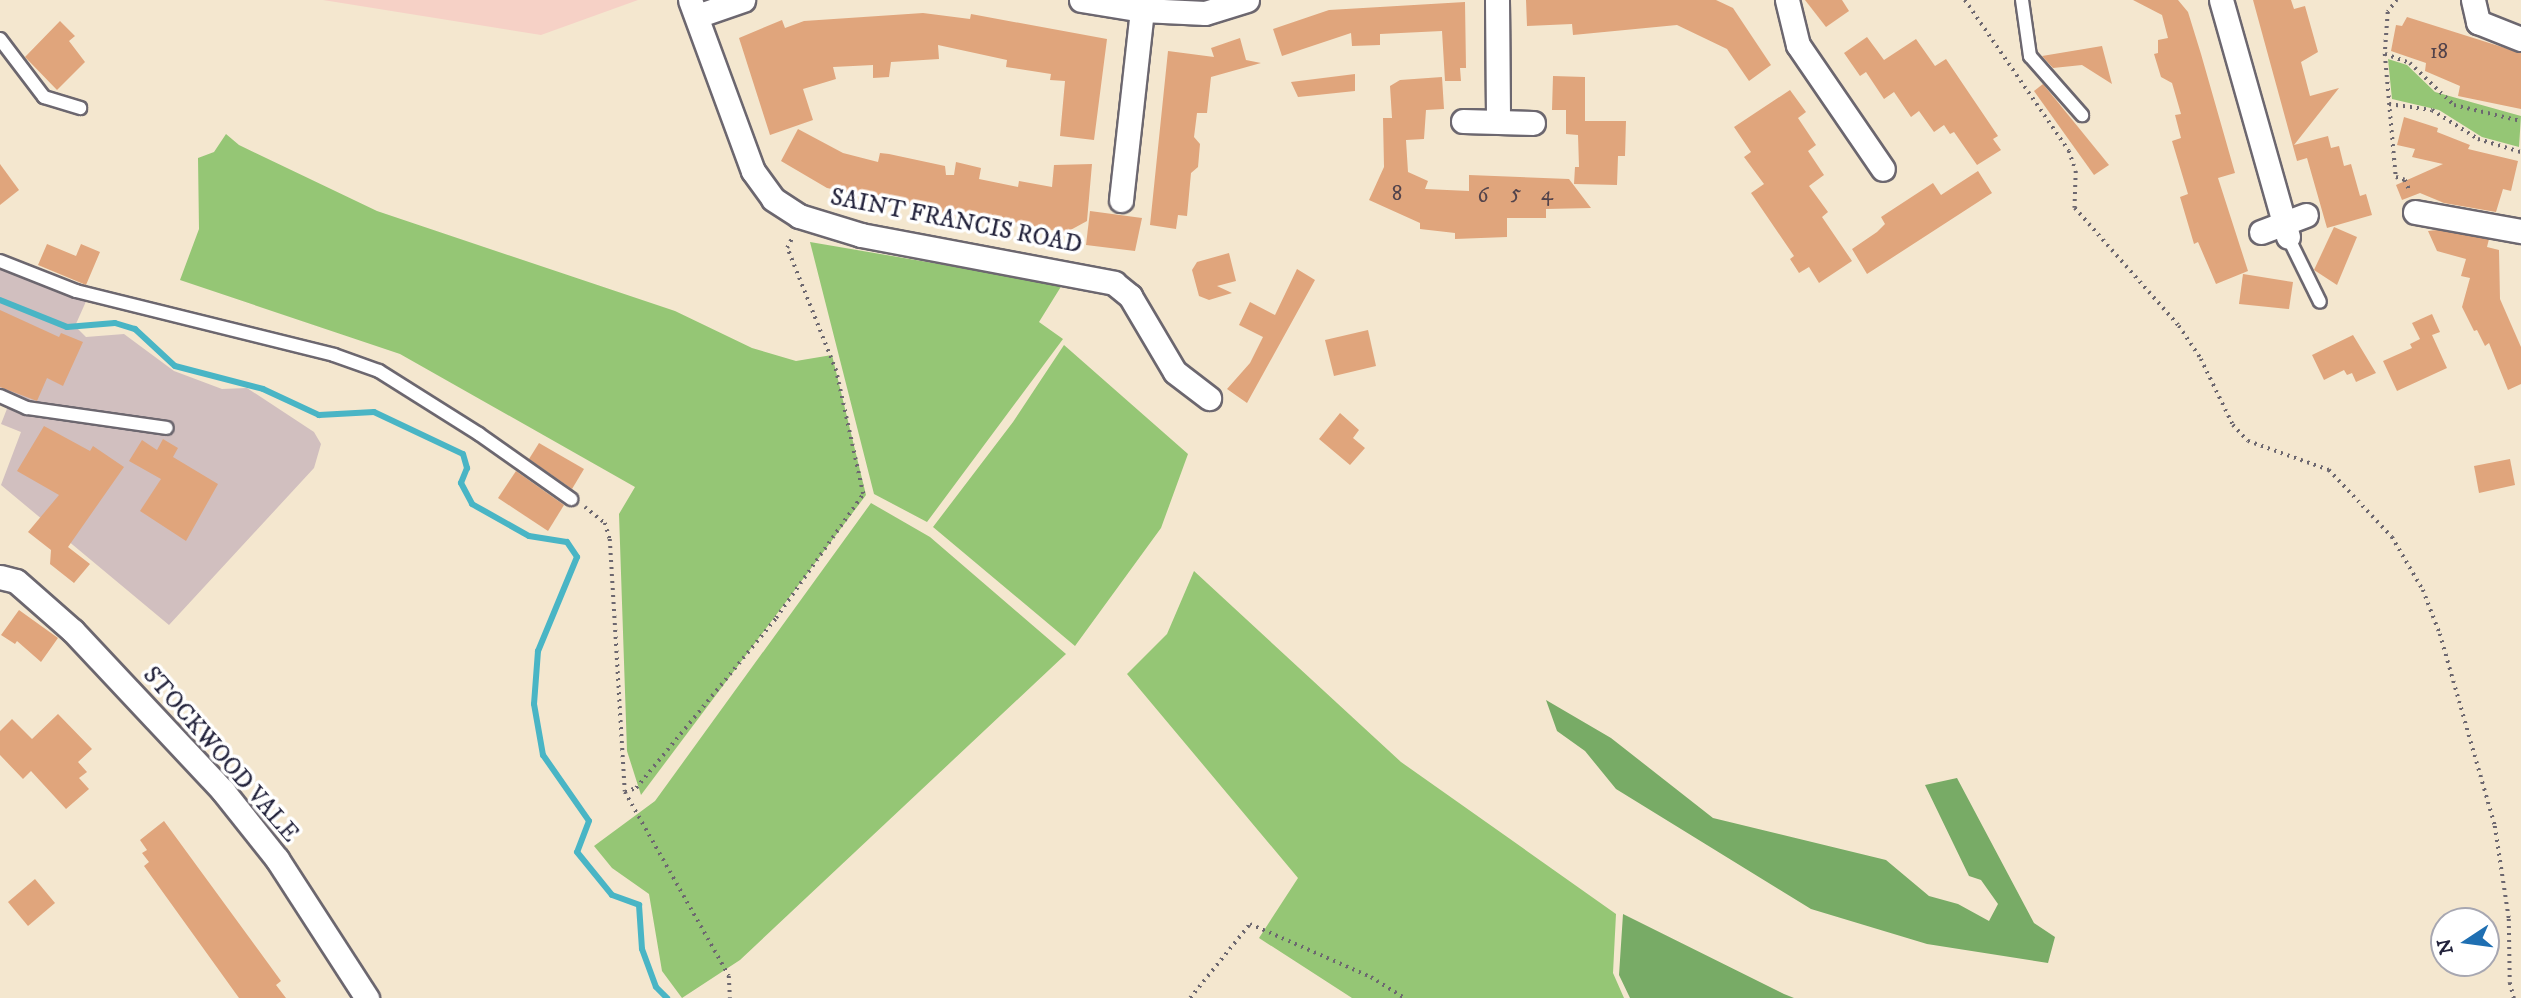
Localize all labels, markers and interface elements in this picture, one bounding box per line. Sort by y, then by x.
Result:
house number: 18 [2430,39,2448,65]
house number: 5 [1511,180,1521,206]
house number: 8 [1392,181,1402,207]
house number: 4 [1541,181,1553,207]
street label: SAINT FRANCIS ROAD [828,183,1084,261]
house number: 6 [1478,183,1488,209]
street label: STOCKWOOD VALE [136,662,304,848]
north arrow [2430,907,2500,977]
text: N [2433,936,2459,957]

